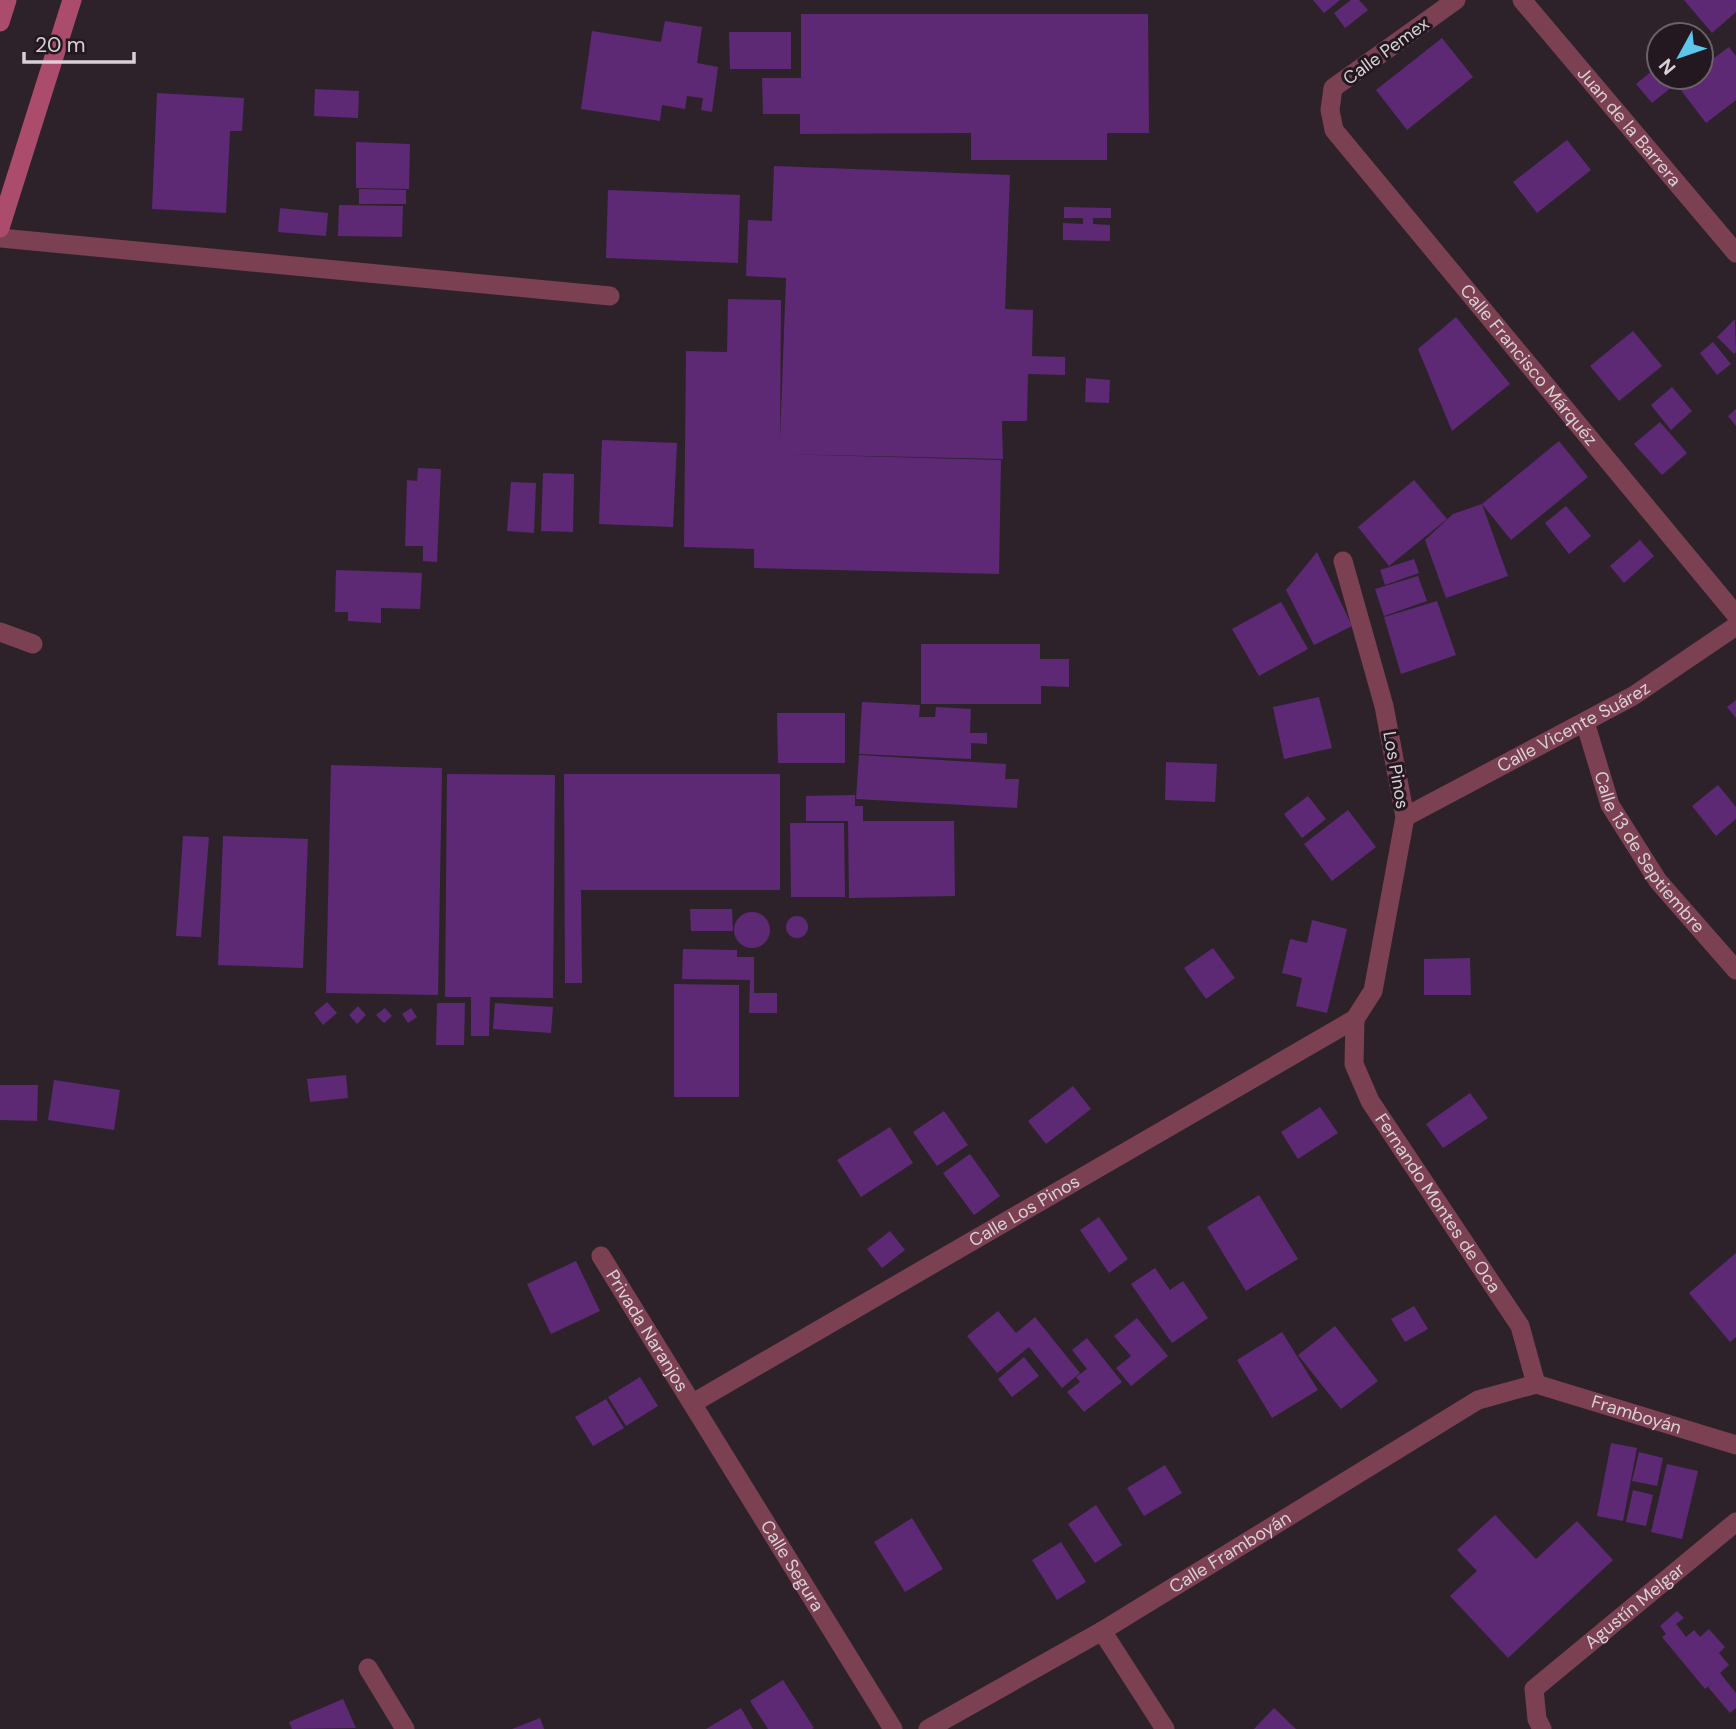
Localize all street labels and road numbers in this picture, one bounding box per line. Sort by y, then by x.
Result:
street label: Calle Pemex [1338,12,1434,90]
street label: Juan de la Barrera [1572,62,1687,192]
street label: Calle Francisco Márquéz [1455,279,1603,451]
street label: Calle Vicente Suárez [1493,676,1655,778]
street label: Los Pinos [1377,729,1415,811]
street label: Calle 13 de Septiembre [1588,768,1710,938]
street label: Fernando Montes de Oca [1370,1109,1507,1297]
street label: Calle Los Pinos [965,1169,1084,1252]
street label: Privada Naranjos [600,1265,694,1396]
street label: Framboyán [1588,1390,1684,1440]
street label: Calle Framboyán [1165,1506,1295,1599]
street label: Calle Segura [755,1516,830,1616]
street label: Agustín Melgar [1580,1557,1690,1654]

